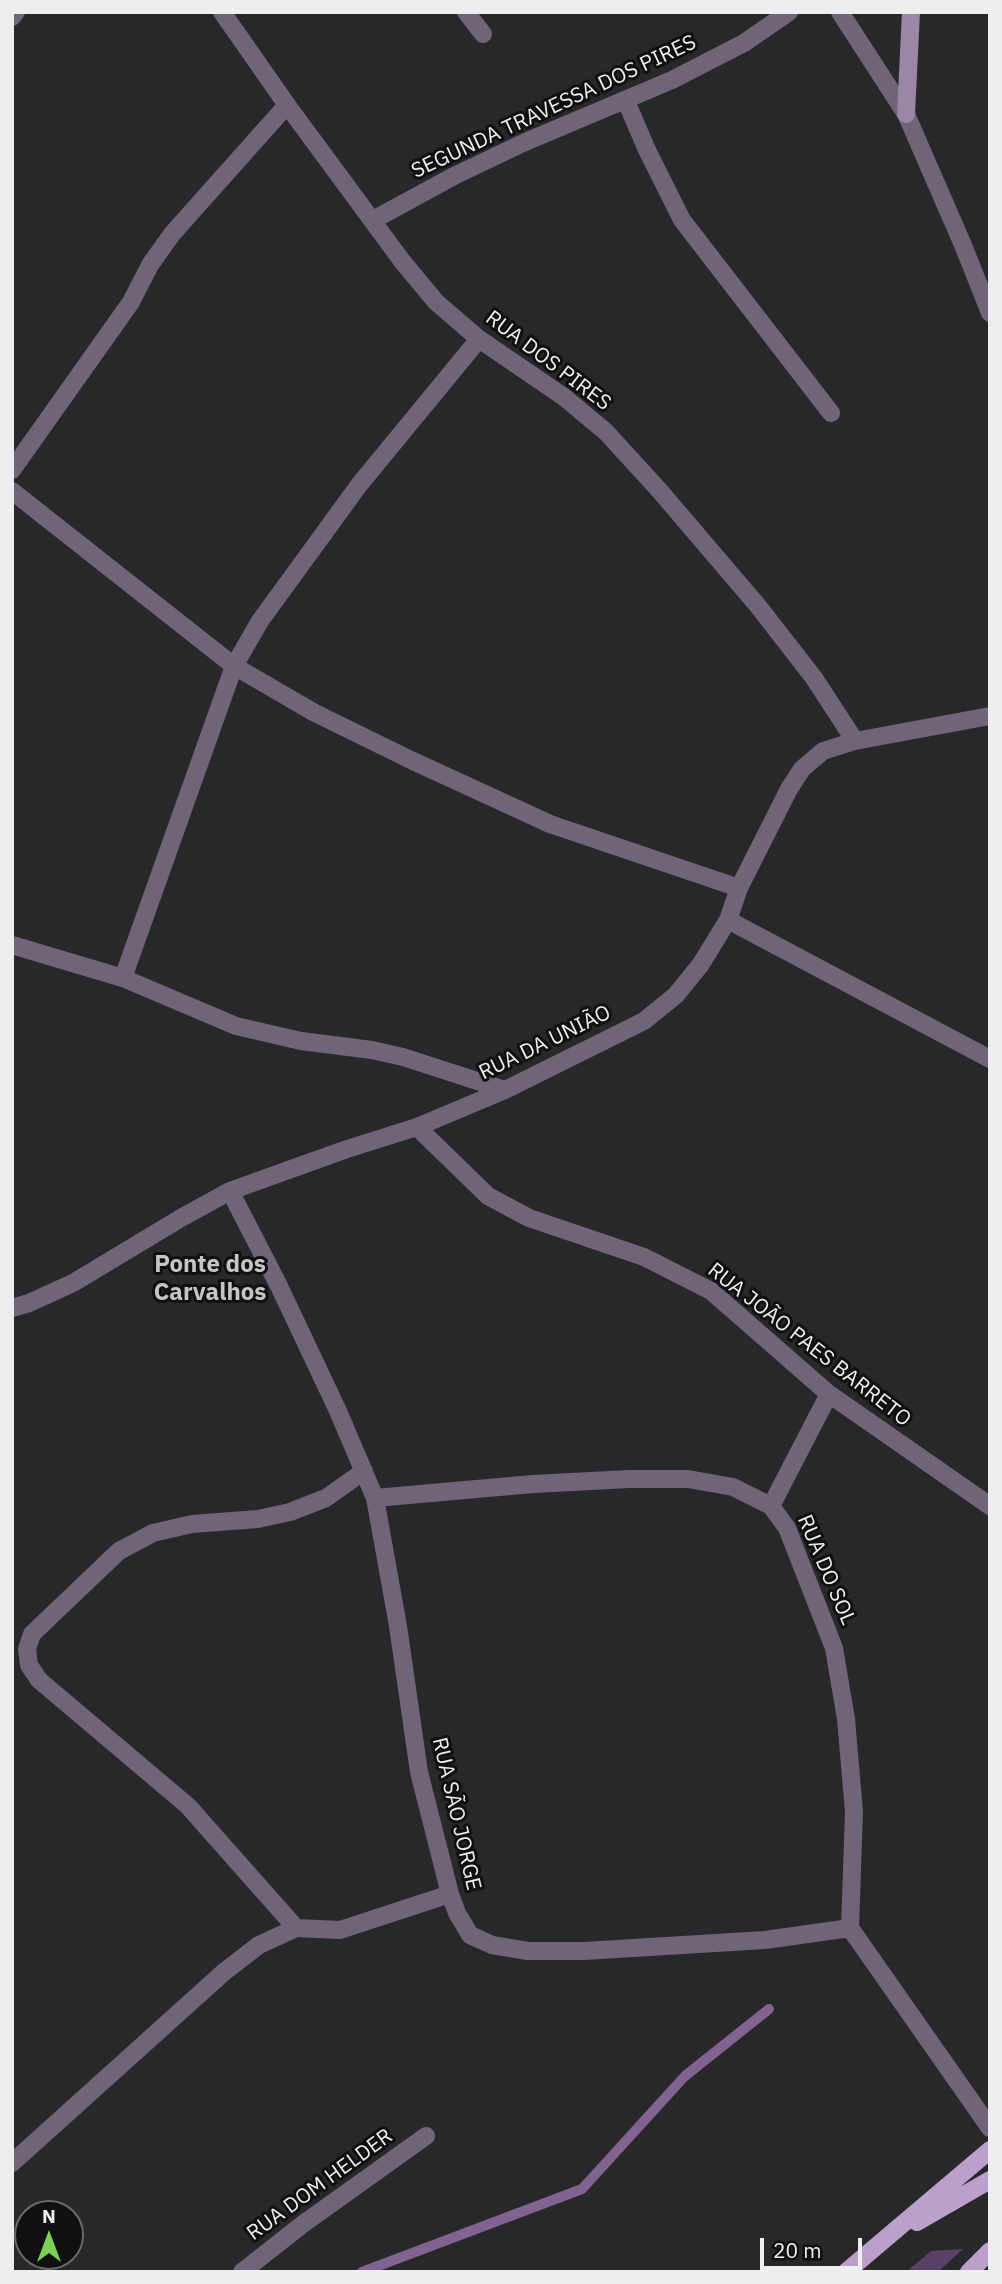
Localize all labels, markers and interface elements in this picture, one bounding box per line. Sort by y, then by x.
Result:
street label: SEGUNDA TRAVESSA DOS PIRES [408,30,700,184]
street label: RUA DOS PIRES [480,306,616,416]
street label: RUA DA UNIÃO [475,1000,615,1086]
district label: Ponte dos Carvalhos [154,1251,266,1307]
street label: RUA JOÃO PAES BARRETO [702,1258,916,1432]
street label: RUA DO SOL [792,1511,860,1629]
street label: RUA SÃO JORGE [426,1735,486,1893]
street label: RUA DOM HELDER [242,2124,398,2246]
north arrow [14,2200,84,2270]
text: N [42,2204,56,2228]
scale bar [764,2224,866,2268]
text: 20 m [773,2236,822,2264]

